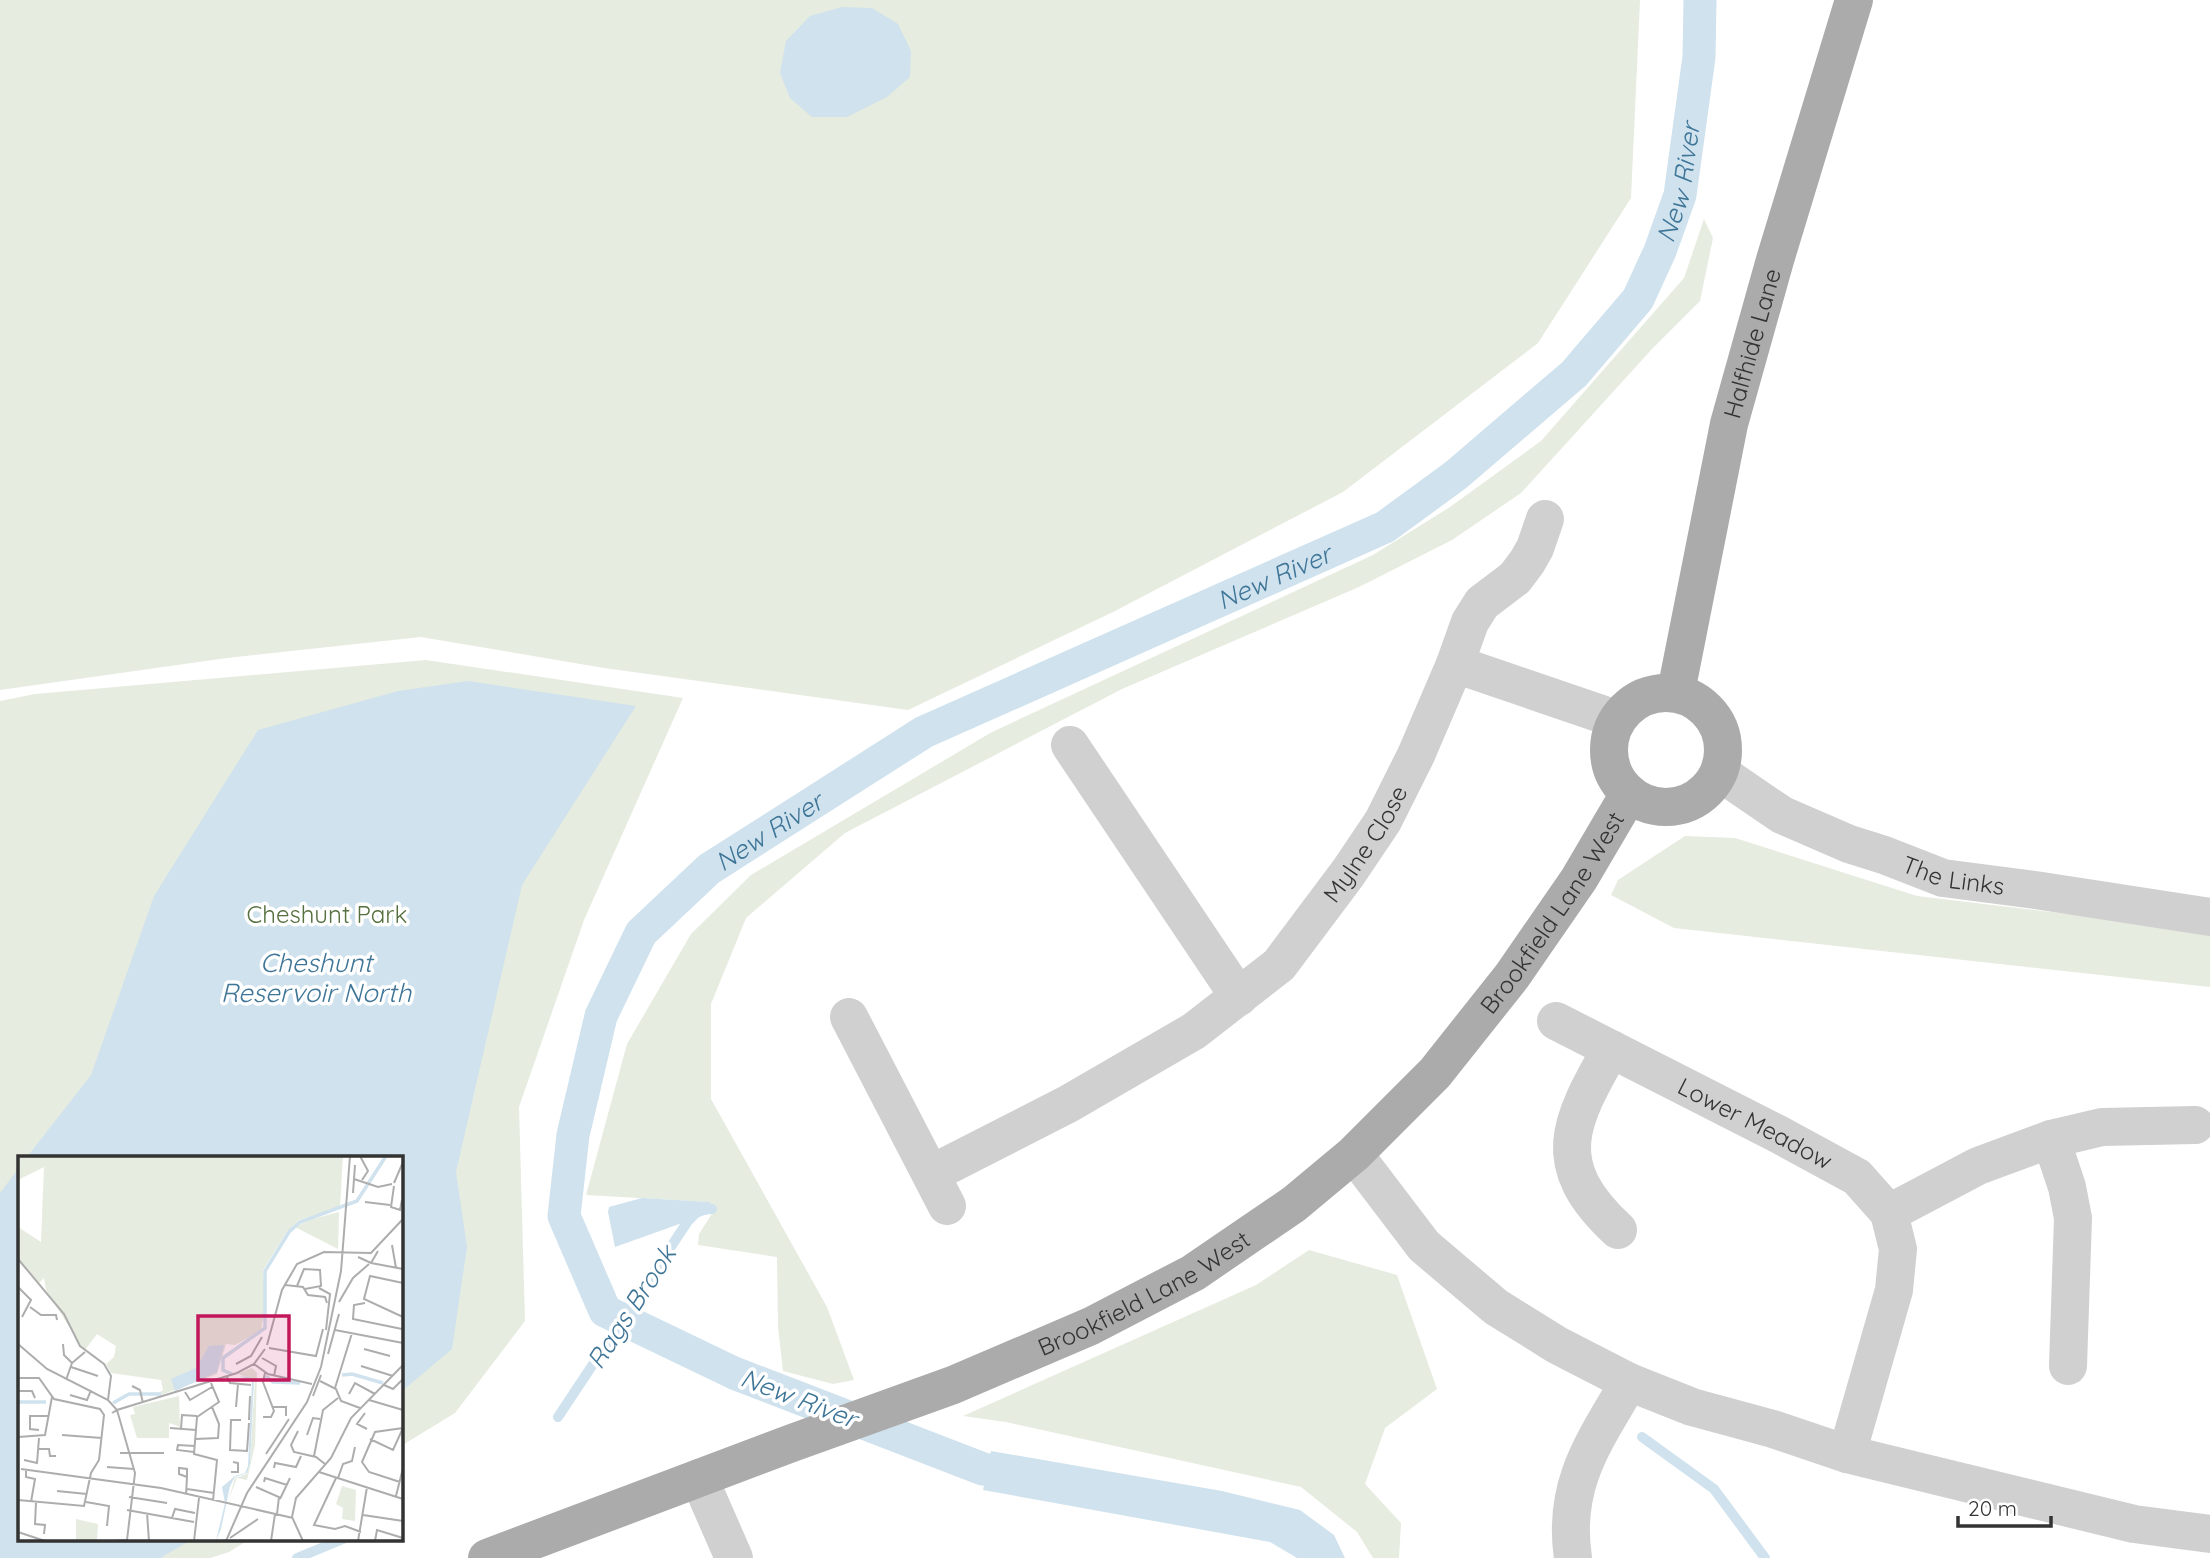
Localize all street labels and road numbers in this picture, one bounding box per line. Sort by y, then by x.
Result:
street label: Halfhide Lane [1716,265,1787,422]
street label: Mylne Close [1316,780,1413,908]
street label: Brookfield Lane West [1473,806,1630,1019]
street label: The Links [1898,849,2006,901]
street label: Lower Meadow [1673,1071,1838,1176]
street label: Brookfield Lane West [1033,1224,1255,1362]

